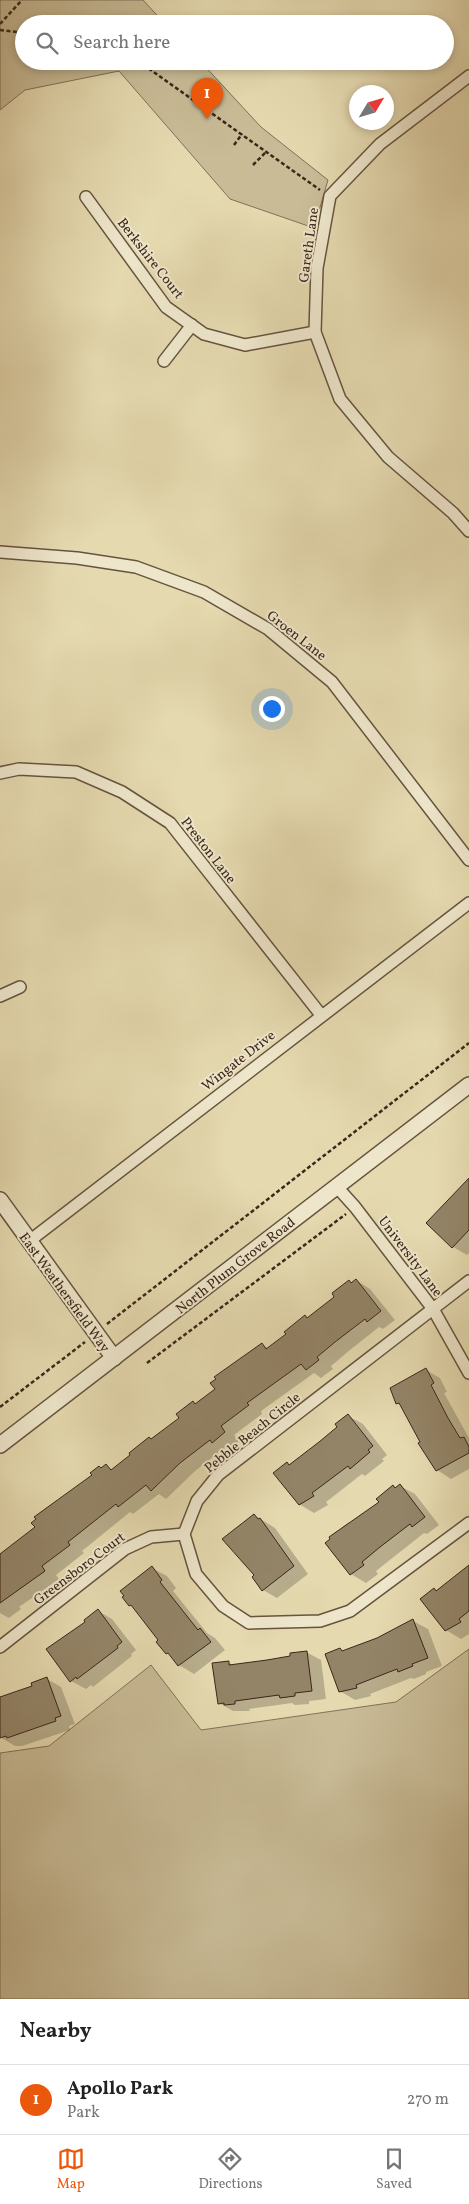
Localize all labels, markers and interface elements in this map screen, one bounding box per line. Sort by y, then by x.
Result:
search box [15,15,454,70]
icon: search [33,29,61,57]
text: Search here [73,30,170,56]
pin: 1 [191,78,223,119]
north arrow [349,85,394,130]
street label: Gareth Lane [295,206,324,284]
street label: Berkshire Court [112,214,188,303]
street label: Groen Lane [262,607,330,666]
your location [259,696,285,722]
street label: Preston Lane [176,814,240,889]
street label: Wingate Drive [198,1026,280,1096]
street label: North Plum Grove Road [172,1213,300,1319]
street label: University Lane [373,1213,447,1302]
street label: East Weathersfield Way [14,1229,114,1357]
street label: Pebble Beach Circle [201,1388,305,1478]
street label: Greensboro Court [30,1528,130,1610]
text: Nearby [20,2017,91,2046]
text: Apollo Park [67,2076,173,2102]
text: 1 [33,2089,39,2111]
text: 270 m [407,2089,449,2111]
text: Park [67,2102,100,2124]
tab: Map [57,2145,85,2194]
tab: Directions [198,2145,263,2194]
tab: Saved [376,2145,412,2194]

